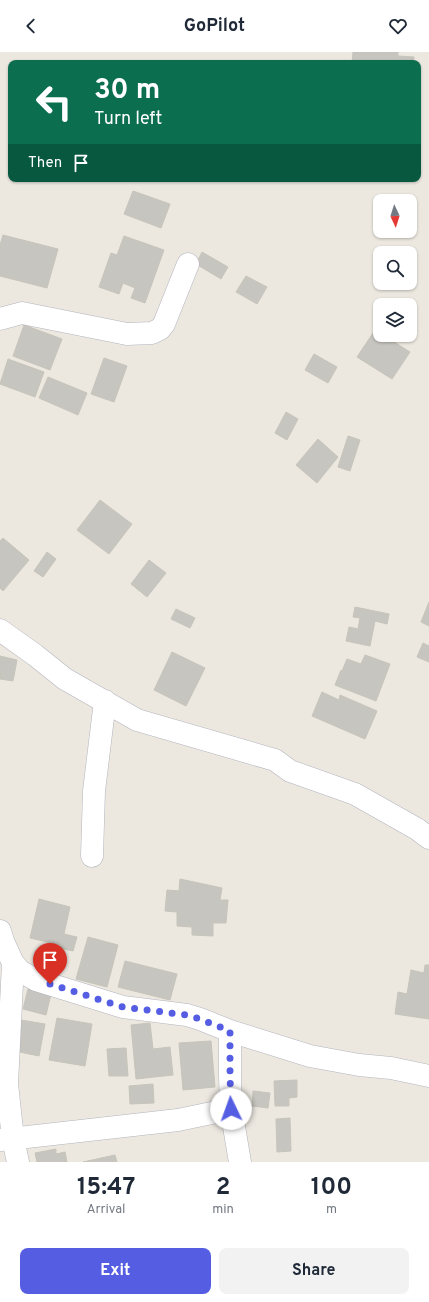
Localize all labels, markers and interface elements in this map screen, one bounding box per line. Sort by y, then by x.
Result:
icon: back [20,15,42,37]
text: GoPilot [184,15,245,38]
icon: heart [387,15,409,37]
text: 30 m [94,73,160,109]
icon: left [28,76,80,128]
text: Turn left [94,108,162,131]
icon: arrive [70,152,92,174]
text: Then [28,154,62,173]
north arrow [373,194,417,238]
map controls [373,194,417,342]
button: search [373,246,417,290]
button: layers [373,298,417,342]
pin [33,943,67,984]
icon: arrive [39,949,61,971]
position arrow [210,1088,252,1130]
text: 15:47 [77,1173,135,1203]
text: 2 [216,1173,230,1203]
text: 100 [311,1173,352,1203]
text: Arrival [87,1202,126,1218]
text: min [212,1202,234,1218]
text: m [326,1202,337,1218]
button: Exit [20,1248,211,1294]
button: Share [219,1248,409,1294]

